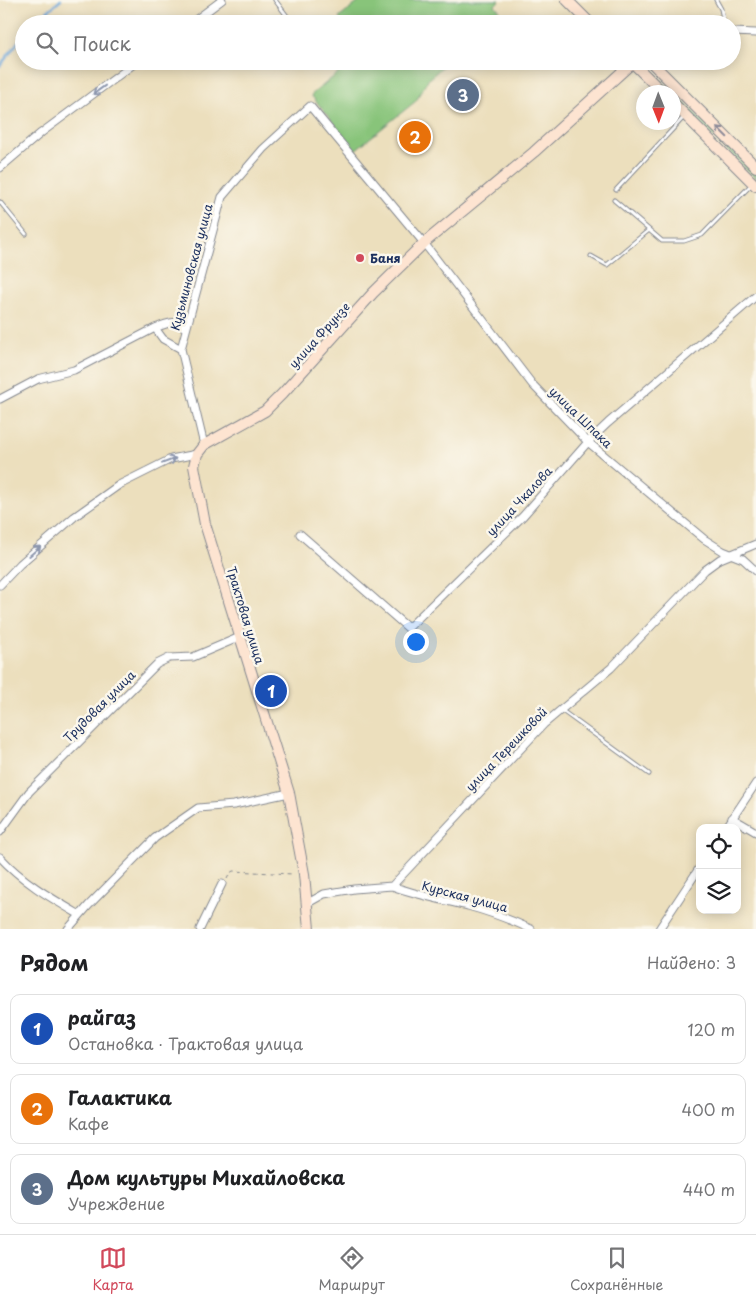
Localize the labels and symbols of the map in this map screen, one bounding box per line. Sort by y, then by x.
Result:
pin: 3 [447,76,479,114]
one-way arrow [93,84,106,95]
north arrow [636,85,681,130]
pin: 2 [399,118,431,156]
one-way arrow [715,126,728,138]
street label: Кузьминовская улица [165,201,217,332]
place label: Баня [370,249,401,267]
marker: Баня [354,252,366,264]
street label: улица Фрунзе [284,298,354,372]
street label: улица Шпака [545,382,617,452]
one-way arrow [161,455,176,464]
street label: улица Чкалова [482,462,556,540]
one-way arrow [28,546,41,557]
street label: Трактовая улица [223,564,270,666]
your location [403,629,429,655]
street label: Трудовая улица [59,666,139,746]
pin: 1 [255,672,287,710]
street label: улица Терешковой [461,703,551,795]
street label: Курская улица [420,876,510,916]

